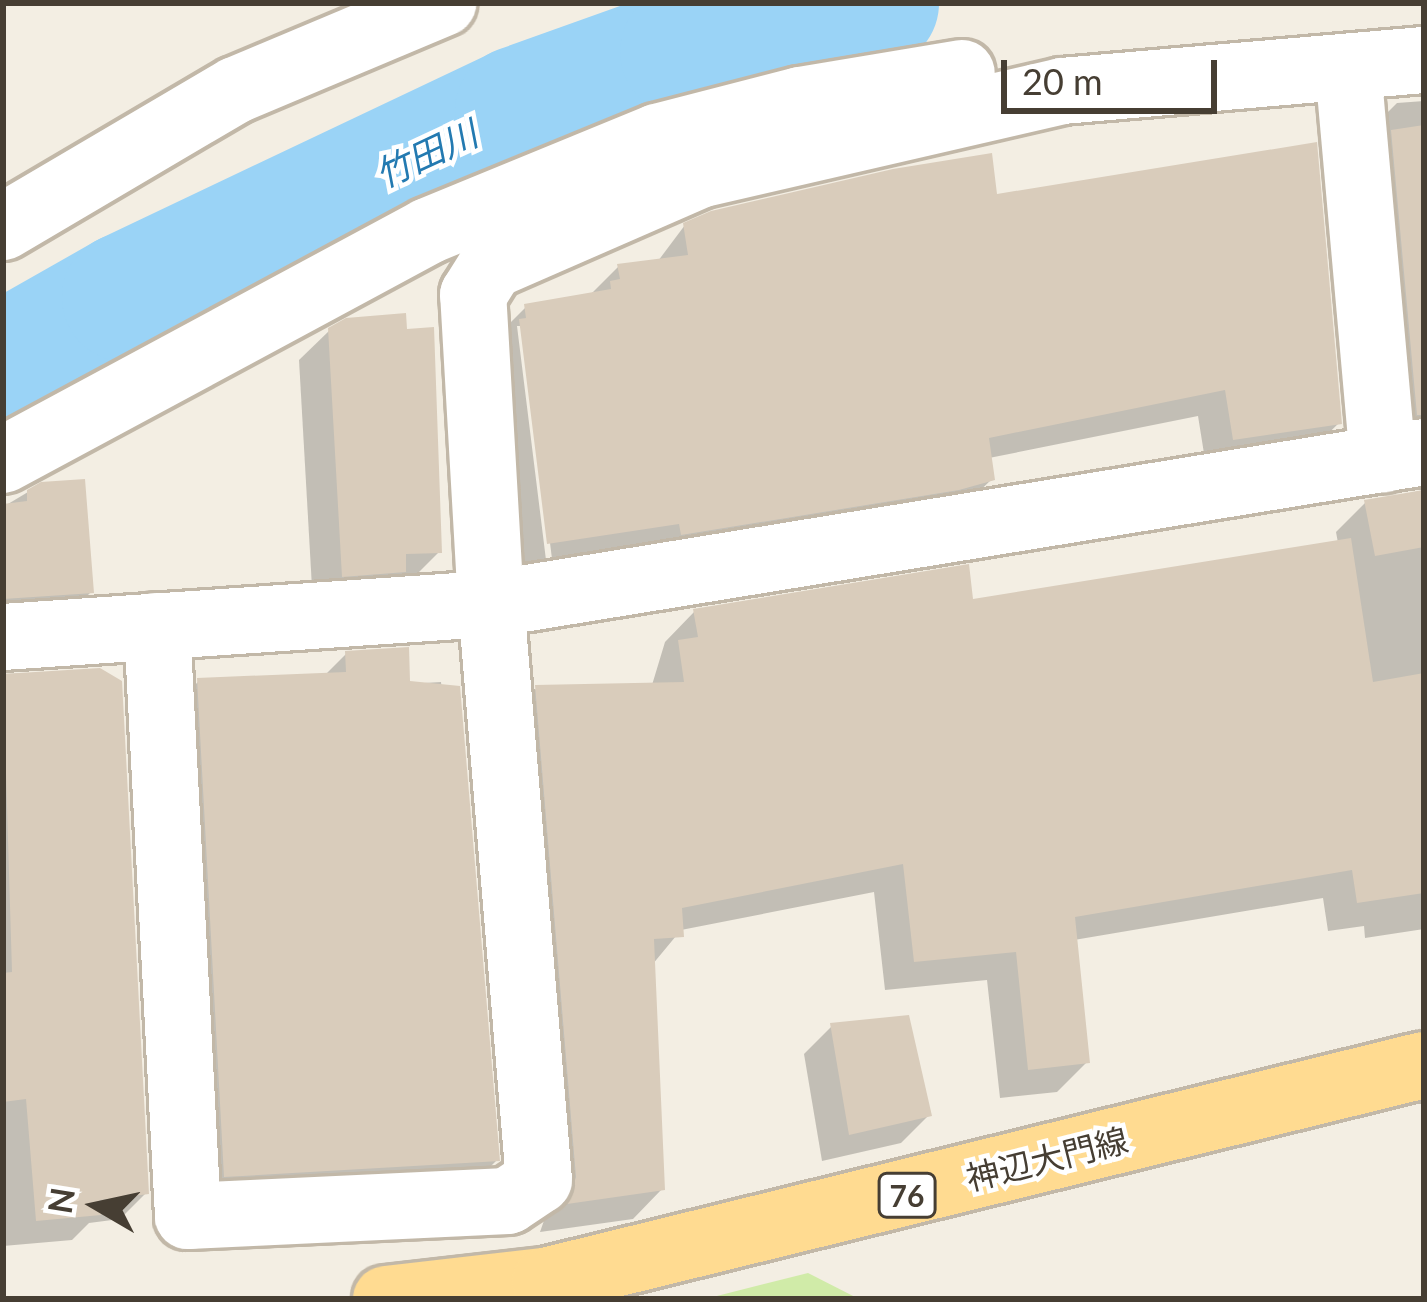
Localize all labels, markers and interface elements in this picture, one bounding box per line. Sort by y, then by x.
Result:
scale bar [1007,36,1223,110]
text: 20 m [1022,59,1103,103]
water label: 竹田川 [368,112,484,196]
street label: 神辺大門線 [962,1120,1132,1198]
north arrow [36,1146,156,1266]
road number: 76 [877,1171,937,1219]
text: N [39,1185,82,1216]

